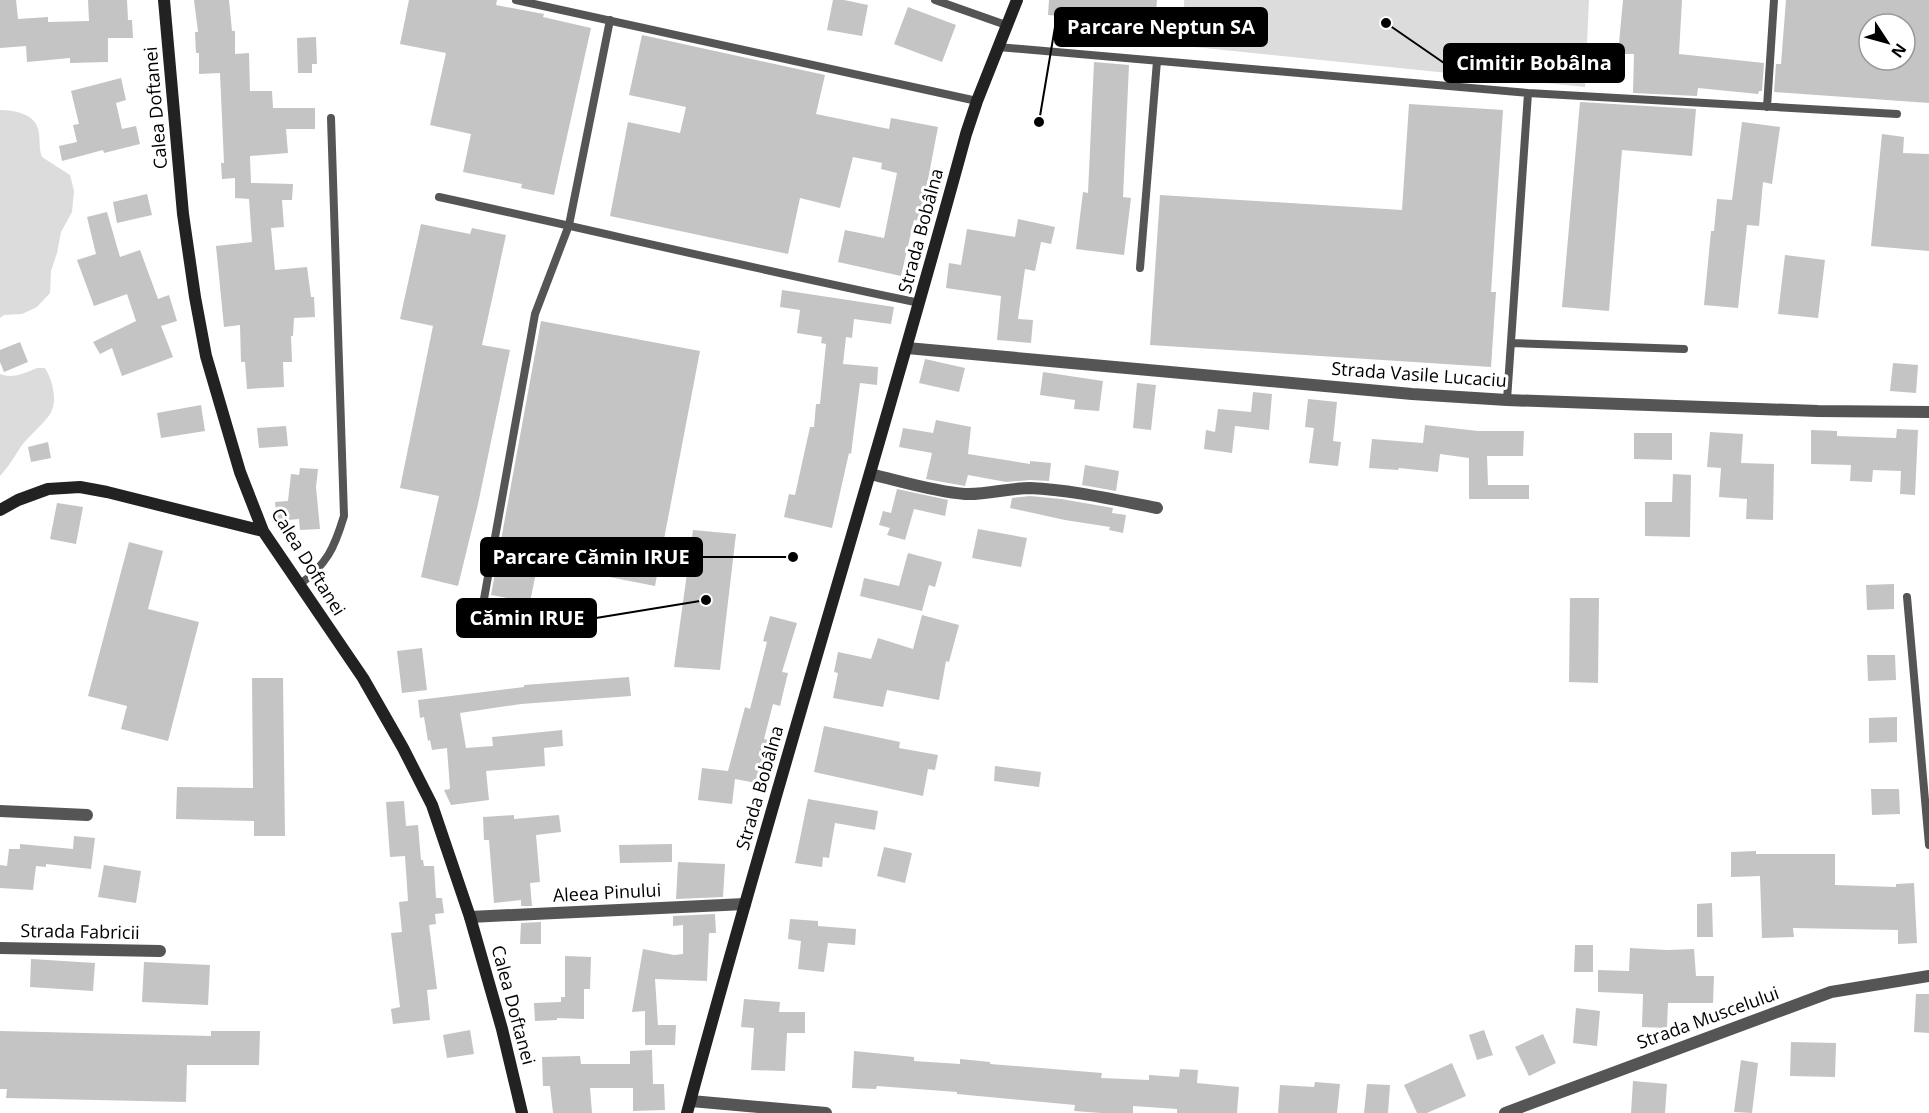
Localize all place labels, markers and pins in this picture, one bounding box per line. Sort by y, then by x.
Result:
callout: Parcare Neptun SA [1055,8,1267,46]
callout: Cimitir Bobâlna [1444,44,1624,82]
callout: Parcare Cămin IRUE [481,538,702,576]
callout: Cămin IRUE [457,599,596,637]

